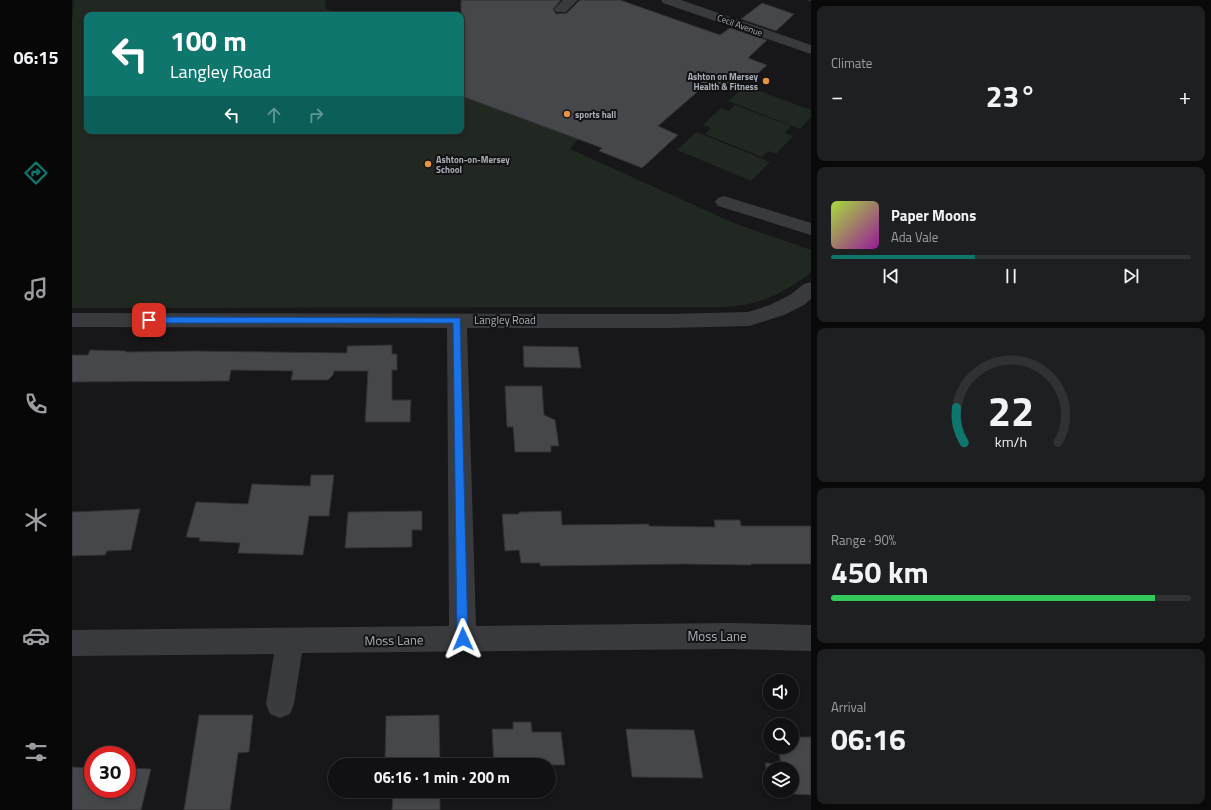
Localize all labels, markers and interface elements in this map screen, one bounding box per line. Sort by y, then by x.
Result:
street label: Cecil Avenue [715,11,765,39]
text: 100 m [170,19,247,62]
icon: left [104,28,156,80]
text: 06:15 [14,44,58,71]
text: Climate [831,53,872,73]
text: Langley Road [170,58,271,85]
place label: Ashton on Mersey Health & Fitness [688,70,758,93]
text: 23° [986,73,1036,119]
marker: Ashton on Mersey Health & Fitness [761,76,771,86]
text: − [831,79,843,113]
text: + [1179,79,1191,113]
icon: left [221,104,243,126]
icon: ahead [263,104,285,126]
icon: right [305,104,327,126]
place label: sports hall [575,108,616,121]
marker: sports hall [562,109,572,119]
place label: Ashton-on-Mersey School [436,153,510,176]
icon: directions [22,159,50,187]
marker: Ashton-on-Mersey School [423,159,433,169]
text: Paper Moons [891,204,976,227]
text: Ada Vale [891,227,938,247]
icon: previous [880,265,902,287]
icon: pause [1000,265,1022,287]
icon: next [1120,265,1142,287]
icon: music [22,275,50,303]
pin [132,303,166,337]
icon: arrive [138,309,160,331]
street label: Langley Road [474,312,536,328]
text: 22 [988,379,1034,442]
icon: phone [22,390,50,418]
text: km/h [995,431,1027,453]
icon: climate [22,506,50,534]
text: Range · 90% [831,530,896,550]
text: 450 km [831,549,929,595]
position arrow [442,618,484,660]
icon: car [22,622,50,650]
street label: Moss Lane [688,626,746,646]
street label: Moss Lane [364,629,424,651]
map controls [763,674,799,798]
button: sound [763,674,799,710]
text: Arrival [831,697,866,717]
text: 06:16 [831,716,906,762]
button: search [763,718,799,754]
icon: filters [22,738,50,766]
speed limit sign: 30 [84,746,136,798]
button: layers [763,762,799,798]
text: 06:16 · 1 min · 200 m [374,766,510,789]

